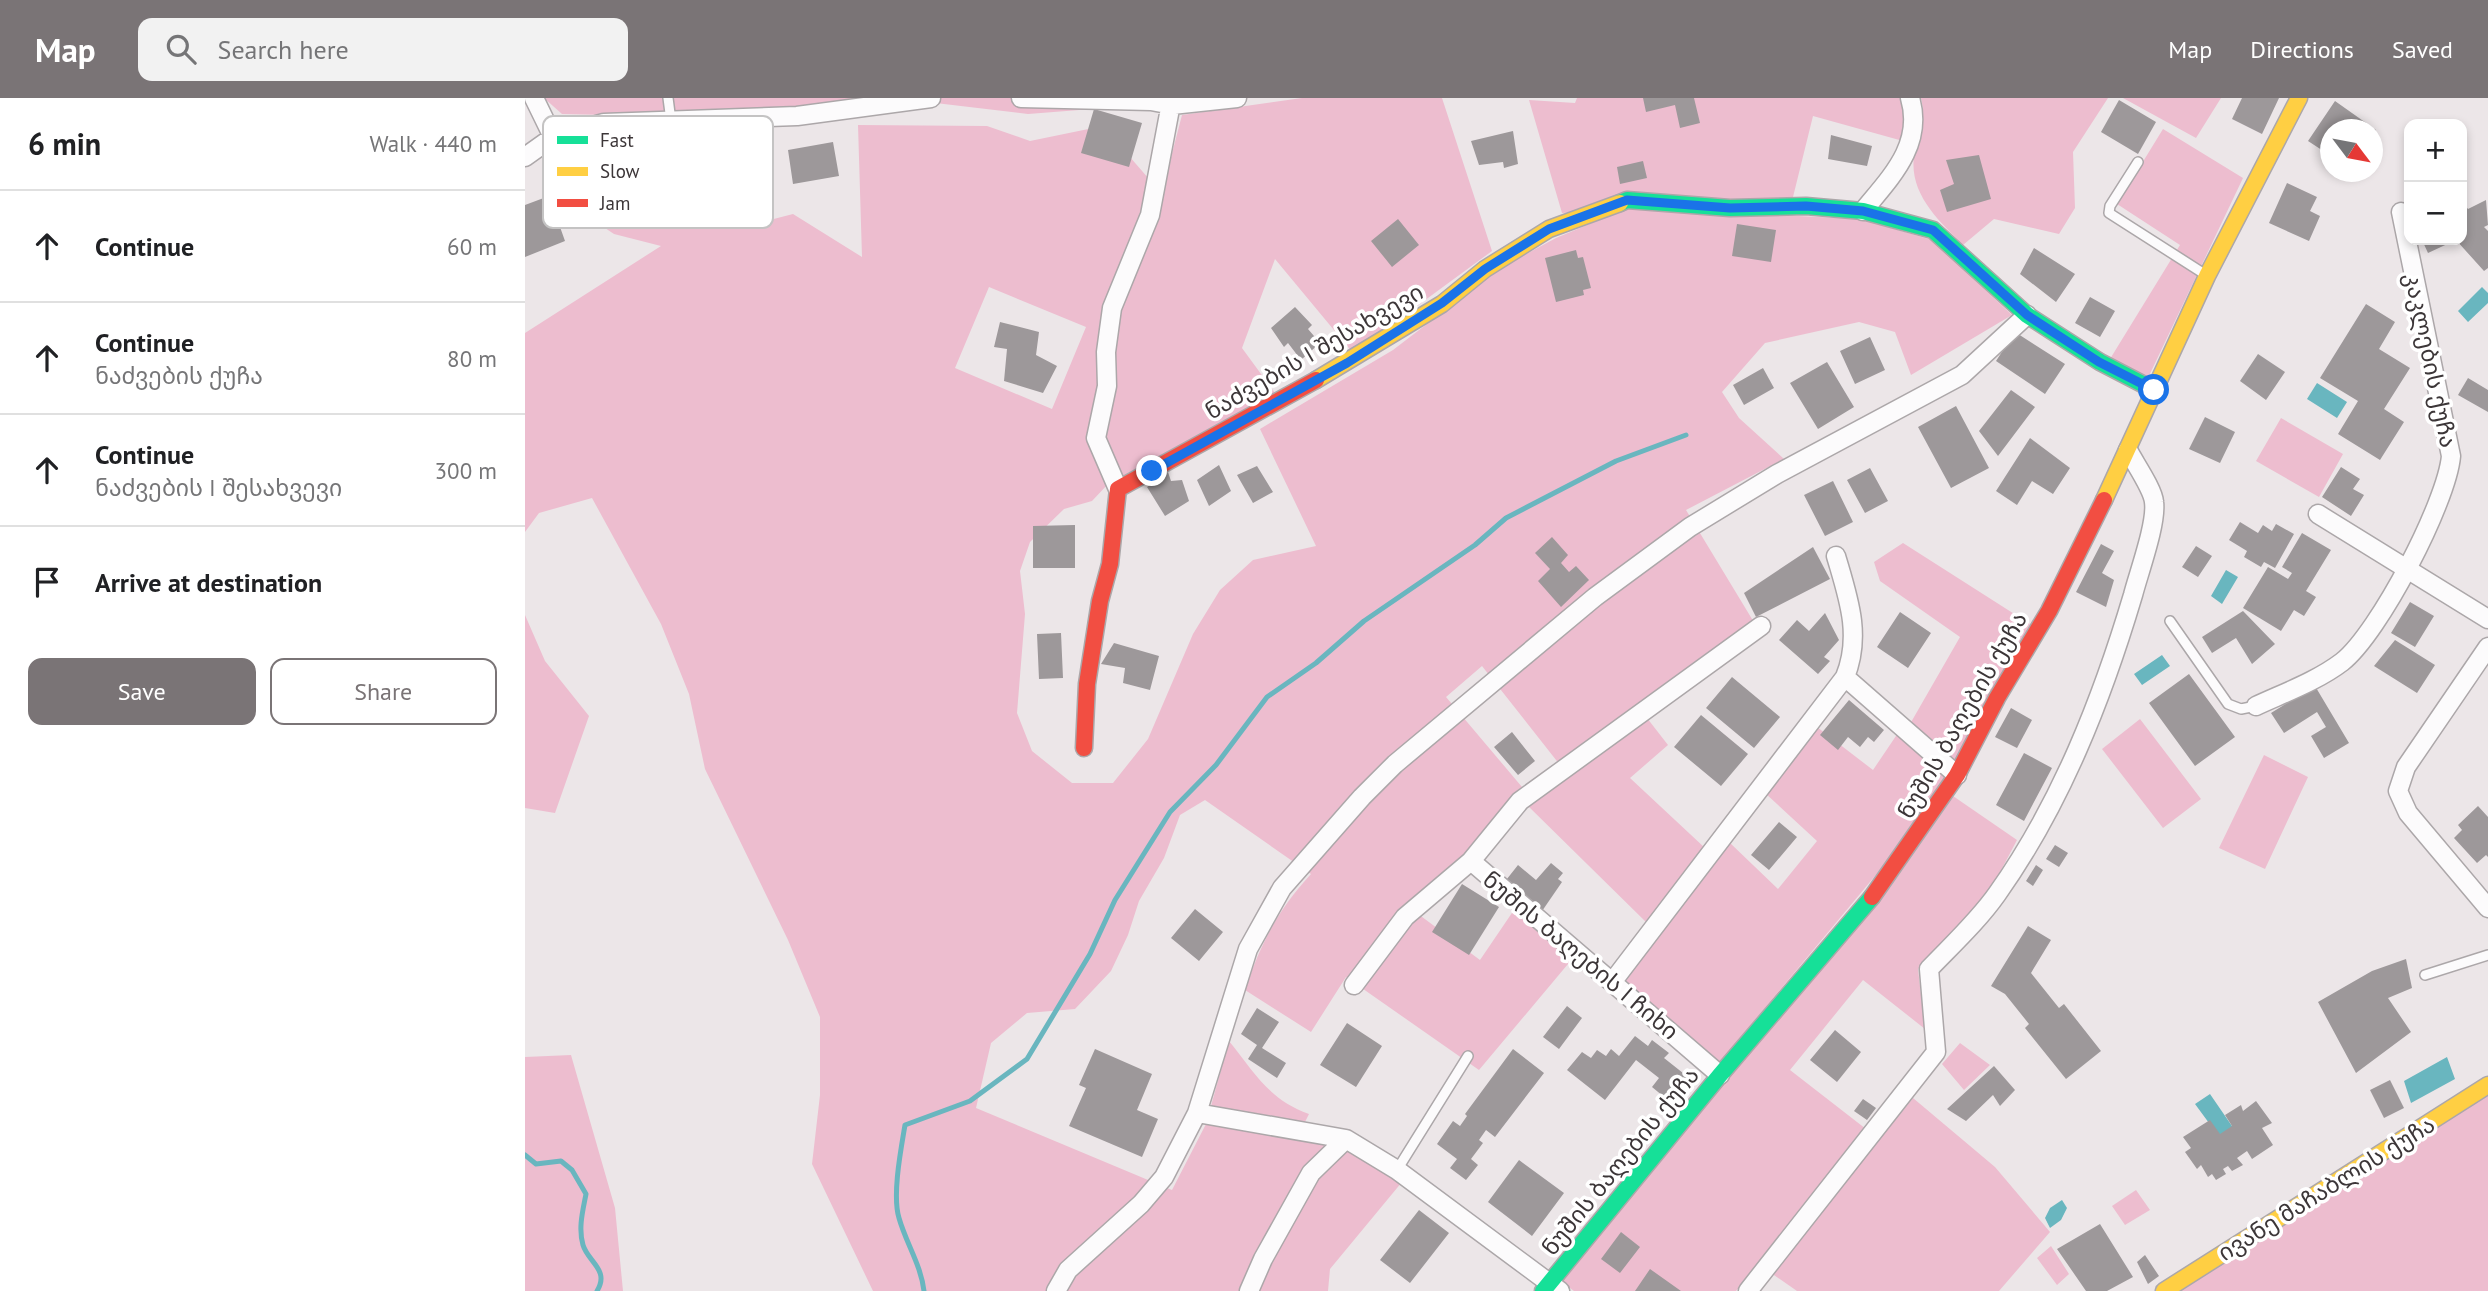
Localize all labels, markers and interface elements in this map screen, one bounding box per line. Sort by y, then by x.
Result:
search box [138,18,628,81]
text: Map [35,28,96,71]
icon: search [162,30,200,68]
text: Search here [218,33,349,66]
text: Map [2168,34,2212,65]
text: Directions [2250,34,2354,65]
text: Saved [2392,34,2453,65]
legend [543,116,773,228]
north arrow [2320,119,2383,182]
map controls [2404,119,2467,245]
button: + [2404,119,2467,182]
text: 6 min [28,124,101,163]
text: Fast [600,128,634,152]
text: Walk · 440 m [370,129,497,158]
text: Slow [600,159,640,183]
button: − [2404,182,2467,245]
text: Jam [599,191,630,215]
icon: ahead [28,227,66,265]
text: Continue [95,230,194,263]
text: 60 m [447,232,497,261]
street label: კაკლების ქუჩა [2398,270,2464,450]
street label: ნაძვების I შესახვევი [1200,277,1428,425]
text: Continue [95,326,194,359]
icon: ahead [28,339,66,377]
text: 80 m [447,344,497,373]
text: ნაძვების ქუჩა [95,361,263,390]
route start [2138,374,2169,405]
text: Continue [95,438,194,471]
icon: ahead [28,451,66,489]
route end [1136,455,1167,486]
text: 300 m [435,456,497,485]
text: ნაძვების I შესახვევი [95,473,342,502]
icon: arrive [28,563,66,601]
text: Arrive at destination [95,566,322,599]
street label: ნუშის ბაღების ქუჩა [1891,606,2033,824]
button: Save [28,658,256,725]
button: Share [270,658,497,725]
street label: ნუშის ბაღების I ჩიხი [1477,864,1685,1046]
street label: ნუშის ბაღების ქუჩა [1535,1061,1705,1261]
street label: ივანე მაჩაბლის ქუჩა [2212,1109,2440,1267]

